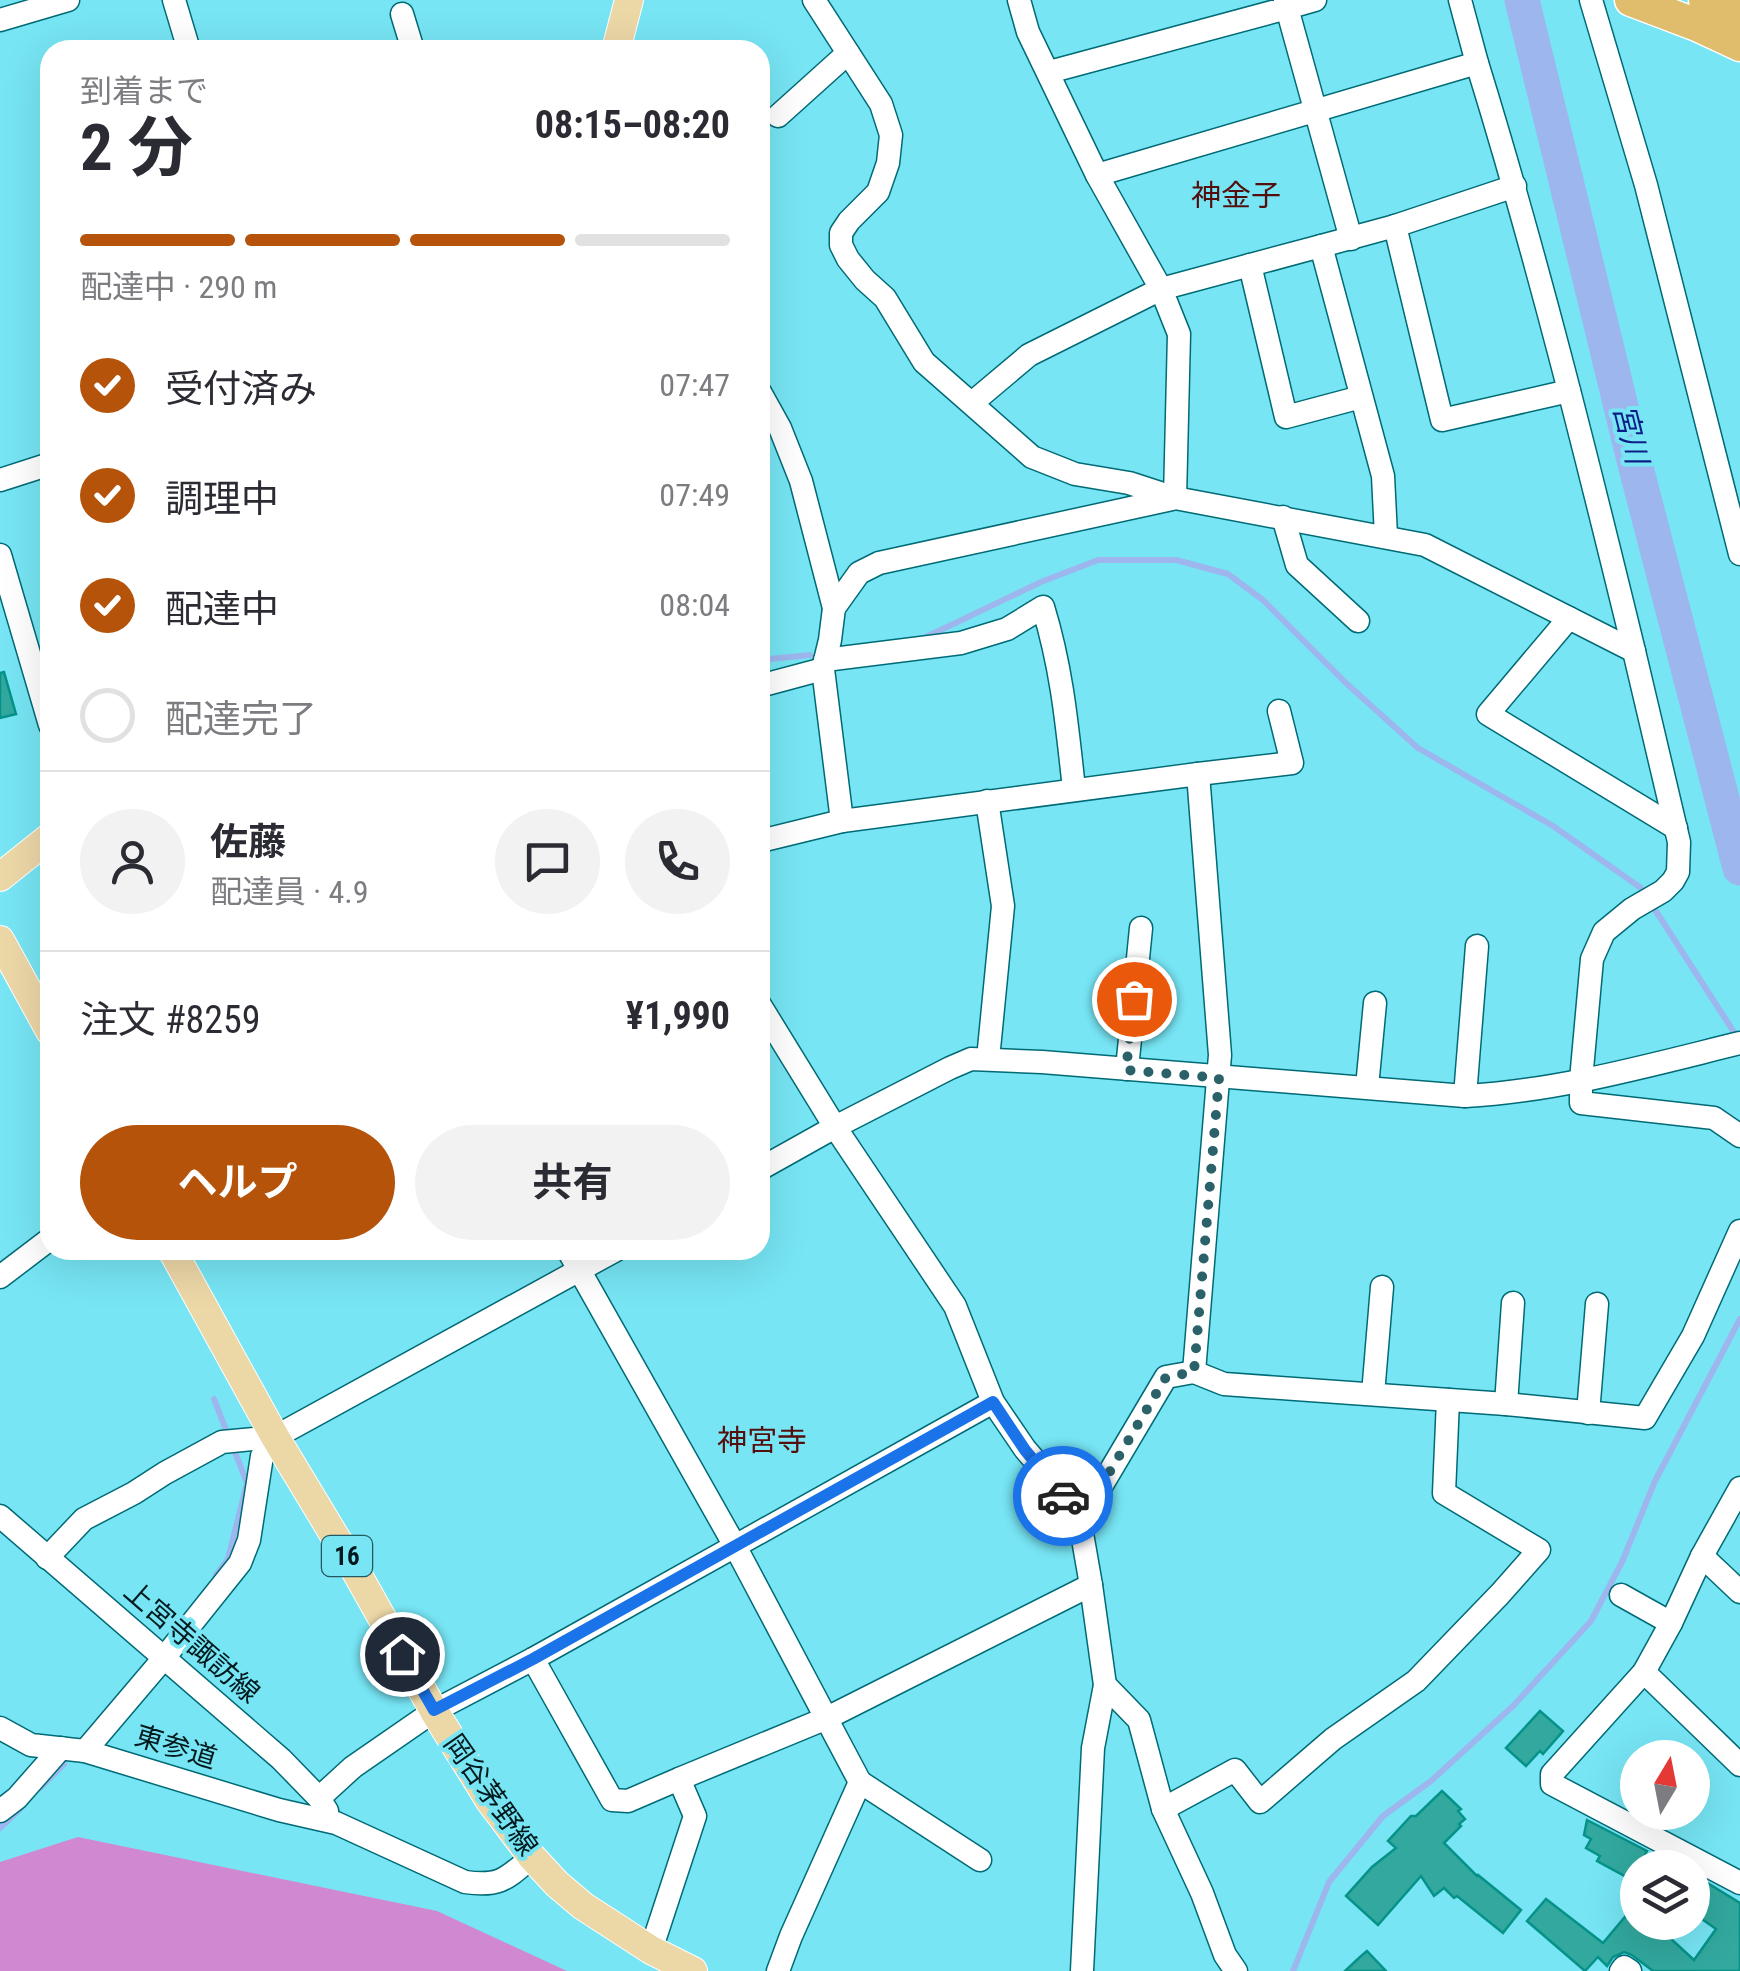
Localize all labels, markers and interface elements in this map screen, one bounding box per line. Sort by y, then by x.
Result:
text: 到着まで [80,72,208,110]
text: 08:15–08:20 [535,103,730,147]
text: 2 分 [80,110,193,186]
district label: 神金子 [1191,178,1281,213]
text: 配達中 · 290 m [80,268,277,306]
icon: check [80,358,135,413]
text: 07:47 [659,366,730,404]
text: 受付済み [165,367,317,411]
water label: 宮川 [1607,401,1656,470]
icon: check [80,468,135,523]
text: 07:49 [659,476,730,514]
text: 調理中 [165,477,279,521]
icon: check [80,578,135,633]
text: 08:04 [659,586,730,624]
text: 配達中 [165,587,279,631]
text: 配達完了 [165,697,317,741]
button: person [80,809,185,914]
button: chat [495,809,600,914]
button: phone [625,809,730,914]
text: 佐藤 [210,820,286,864]
text: 配達員 · 4.9 [210,873,369,911]
pin [1092,957,1177,1042]
icon: bag [1107,972,1162,1027]
text: ¥1,990 [626,994,730,1038]
text: 注文 #8259 [80,998,261,1042]
button: ヘルプ [80,1125,395,1240]
button: 共有 [415,1125,730,1240]
district label: 神宮寺 [717,1423,807,1458]
courier [1013,1446,1113,1546]
icon: car [1036,1469,1091,1524]
road number: 16 [322,1536,372,1576]
street label: 上宮寺諏訪線 [118,1574,266,1710]
pin [360,1612,445,1697]
icon: home [375,1627,430,1682]
street label: 東参道 [131,1719,221,1775]
street label: 岡谷茅野線 [437,1728,545,1862]
north arrow [1620,1740,1710,1830]
map controls [1620,1740,1710,1940]
button: layers [1620,1850,1710,1940]

